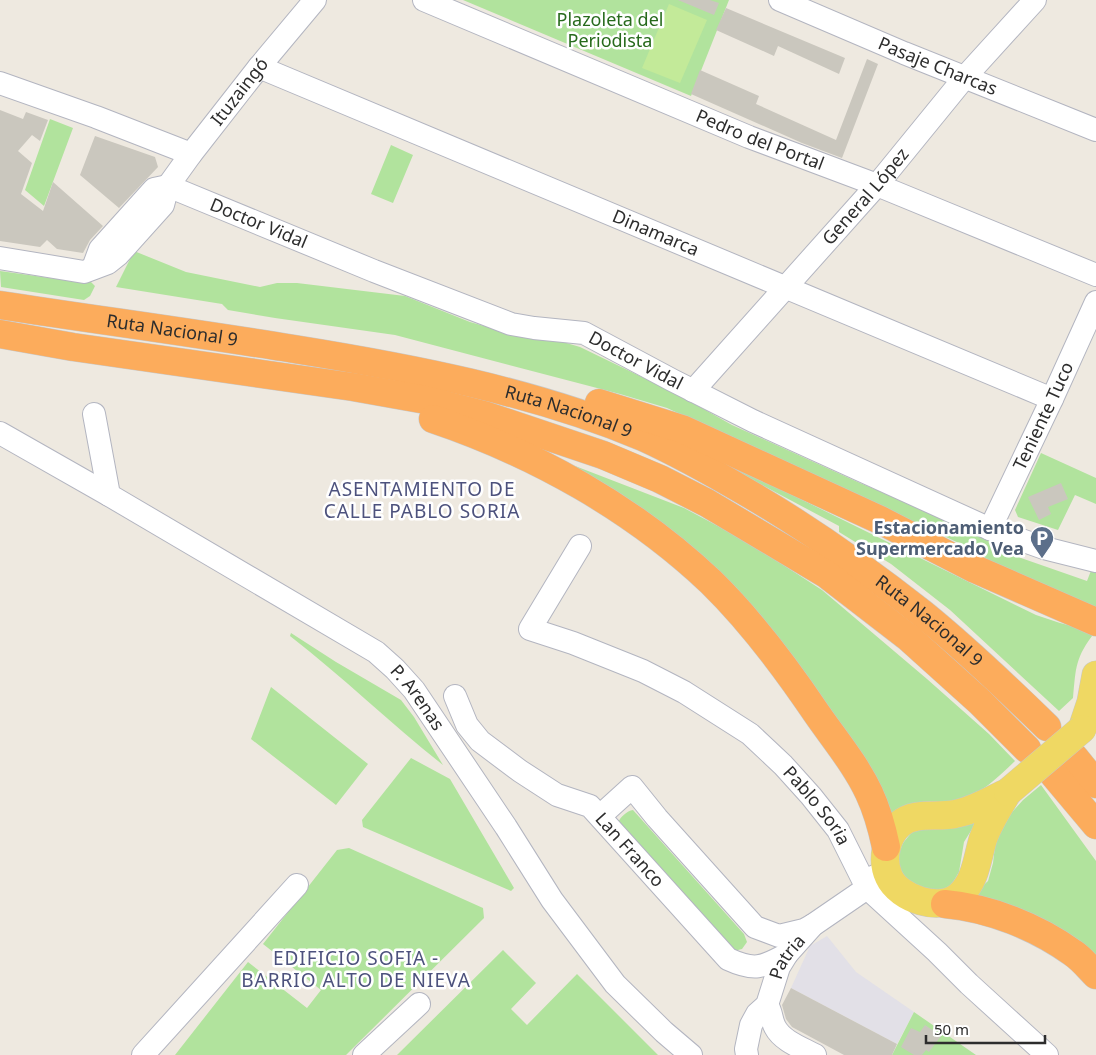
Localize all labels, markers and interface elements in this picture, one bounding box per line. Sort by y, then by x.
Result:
park label: Plazoleta del Periodista [557,7,663,52]
street label: Pasaje Charcas [875,30,1001,100]
street label: Ituzaingó [205,52,273,130]
street label: Pedro del Portal [693,103,828,175]
street label: General López [816,142,913,250]
street label: Doctor Vidal [207,192,311,253]
street label: Dinamarca [609,203,703,261]
street label: Ruta Nacional 9 [105,308,240,351]
street label: Doctor Vidal [585,325,687,395]
street label: Teniente Tuco [1007,358,1078,474]
street label: Ruta Nacional 9 [502,379,636,442]
district label: ASENTAMIENTO DE CALLE PABLO SORIA [324,476,520,524]
place label: Estacionamiento Supermercado Vea [856,515,1024,560]
parking icon: Estacionamiento Supermercado Vea [1029,525,1055,559]
street label: Ruta Nacional 9 [871,569,989,671]
street label: P. Arenas [386,659,451,735]
street label: Pablo Soria [778,760,857,849]
street label: Lan Franco [590,807,670,892]
street label: Patria [763,929,810,982]
district label: EDIFICIO SOFIA - BARRIO ALTO DE NIEVA [241,945,471,993]
scale bar [926,1012,1045,1044]
text: 50 m [934,1019,969,1039]

